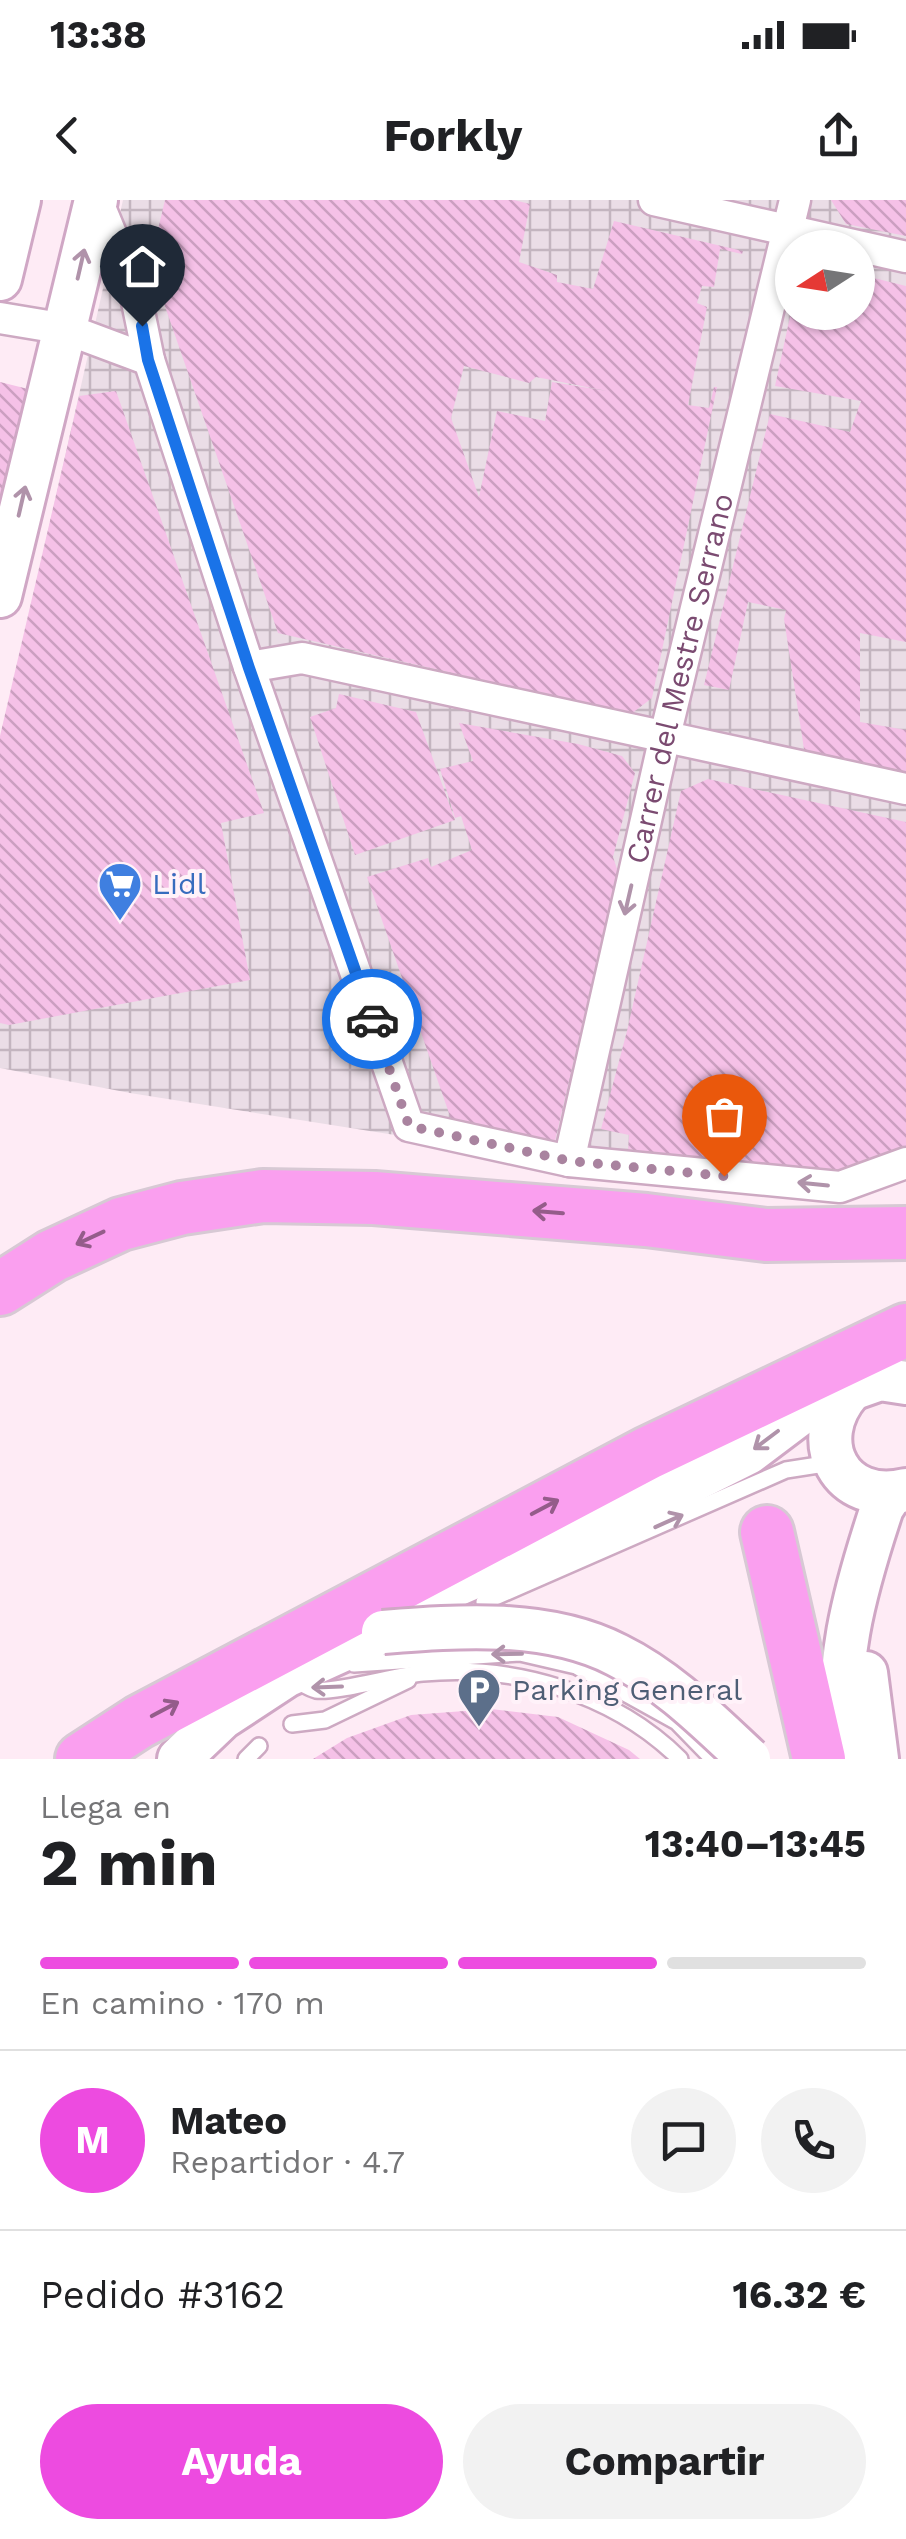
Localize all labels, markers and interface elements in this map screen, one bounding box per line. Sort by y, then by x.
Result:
text: 13:38 [50,13,147,57]
icon: back [40,108,95,163]
icon: share [811,108,866,163]
text: Forkly [384,109,522,162]
pin [100,224,185,327]
north arrow [775,230,875,330]
map controls [775,230,875,330]
icon: home [115,239,170,294]
one-way arrow [73,249,91,281]
one-way arrow [14,486,32,518]
street label: Carrer del Mestre Serrano [619,490,740,867]
supermarket icon: Lidl [97,861,143,922]
place label: Lidl [152,866,206,901]
one-way arrow [618,883,636,915]
courier [322,969,422,1069]
icon: car [345,992,400,1047]
pin [682,1074,767,1177]
icon: bag [697,1089,752,1144]
one-way arrow [797,1175,829,1194]
one-way arrow [533,1203,565,1222]
one-way arrow [75,1230,106,1248]
one-way arrow [753,1429,780,1450]
one-way arrow [529,1497,559,1516]
one-way arrow [653,1511,684,1529]
one-way arrow [492,1644,524,1664]
parking icon: Parking General [456,1667,502,1728]
place label: Parking General [512,1672,742,1707]
one-way arrow [311,1677,344,1696]
one-way arrow [150,1698,179,1718]
text: Llega en [40,1788,171,1826]
text: 13:40–13:45 [645,1822,866,1866]
text: 2 min [40,1825,218,1901]
text: En camino · 170 m [40,1984,325,2022]
button: chat [631,2088,736,2193]
button: phone [761,2088,866,2193]
text: Mateo [170,2099,287,2143]
text: M [75,2118,110,2162]
text: Repartidor · 4.7 [170,2143,405,2181]
text: Pedido #3162 [40,2273,285,2317]
text: 16.32 € [732,2273,866,2317]
button: Ayuda [40,2404,443,2519]
button: Compartir [463,2404,866,2519]

